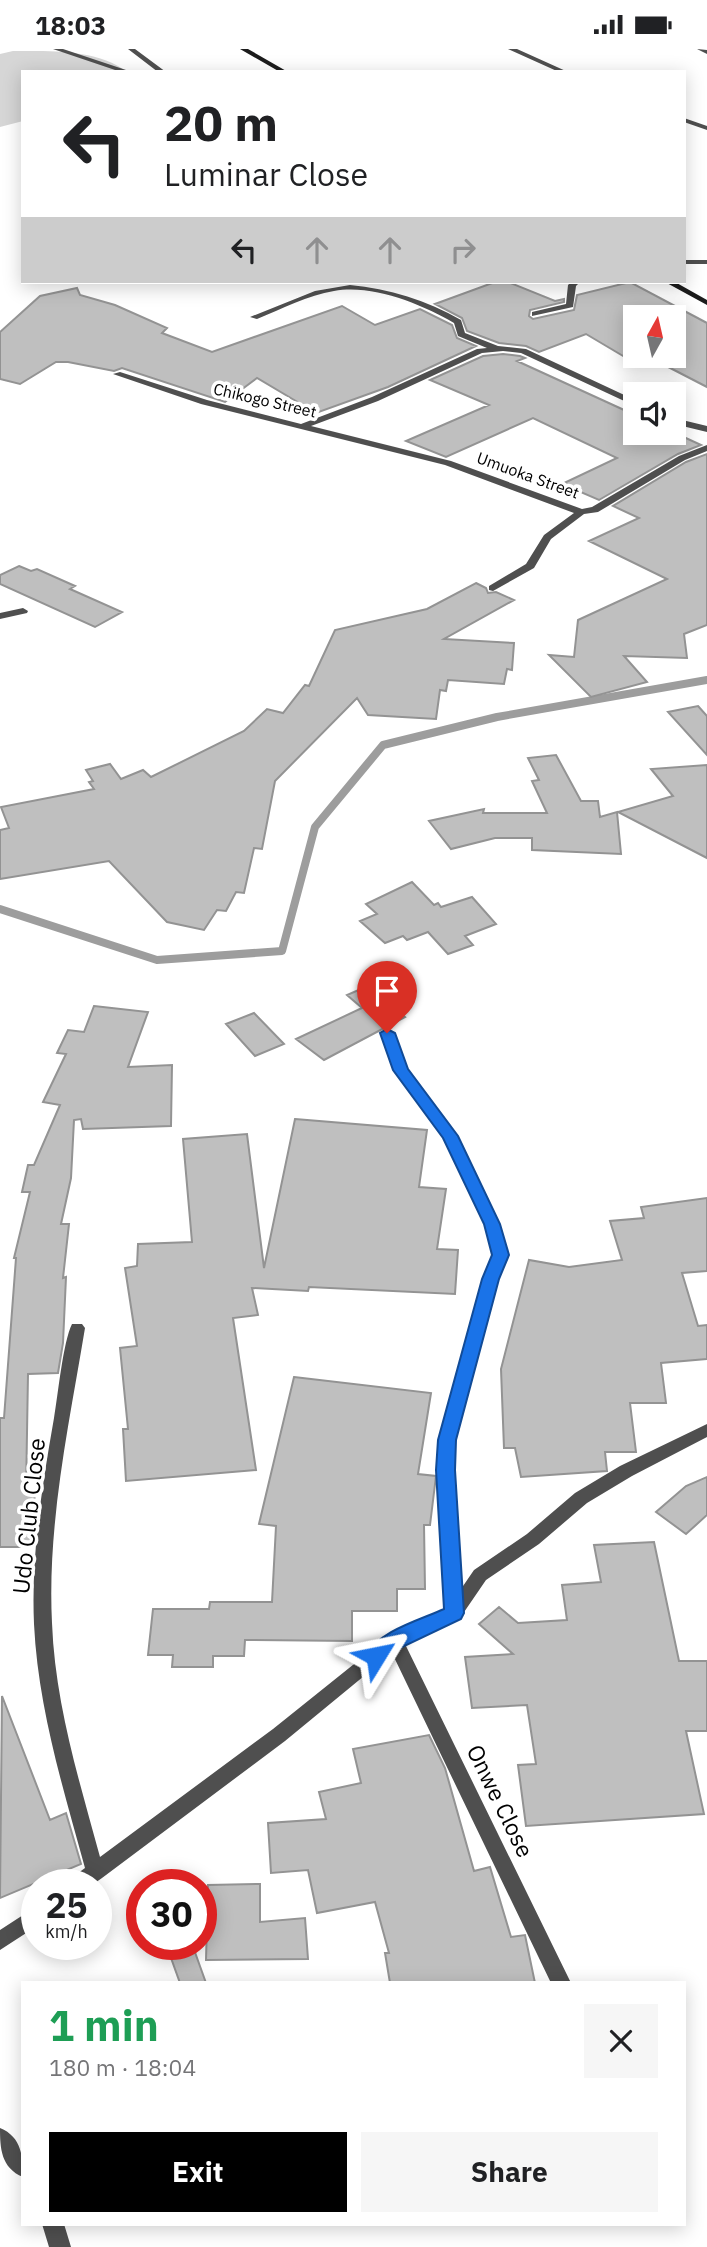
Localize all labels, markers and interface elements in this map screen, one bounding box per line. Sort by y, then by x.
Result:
text: 18:03 [35,8,106,42]
text: 20 m [164,91,278,154]
icon: left [49,98,140,189]
text: Luminar Close [164,153,368,195]
icon: left [225,231,263,269]
icon: ahead [298,231,336,269]
icon: ahead [371,231,409,269]
icon: right [444,231,482,269]
north arrow [623,305,686,367]
map controls [623,305,686,445]
street label: Chikogo Street [212,378,318,422]
button: sound [623,382,686,445]
street label: Umuoka Street [474,447,582,503]
pin [357,961,417,1033]
icon: arrive [368,972,406,1010]
street label: Udo Club Close [5,1436,51,1595]
position arrow [339,1619,413,1693]
street label: Onwe Close [461,1739,541,1862]
speed limit sign: 30 [126,1869,217,1960]
text: 25 [45,1882,88,1928]
text: km/h [45,1920,88,1943]
text: 1 min [49,1998,159,2053]
button: close [584,2004,658,2078]
text: 180 m · 18:04 [49,2052,196,2082]
button: Exit [49,2132,347,2212]
button: Share [361,2132,658,2212]

